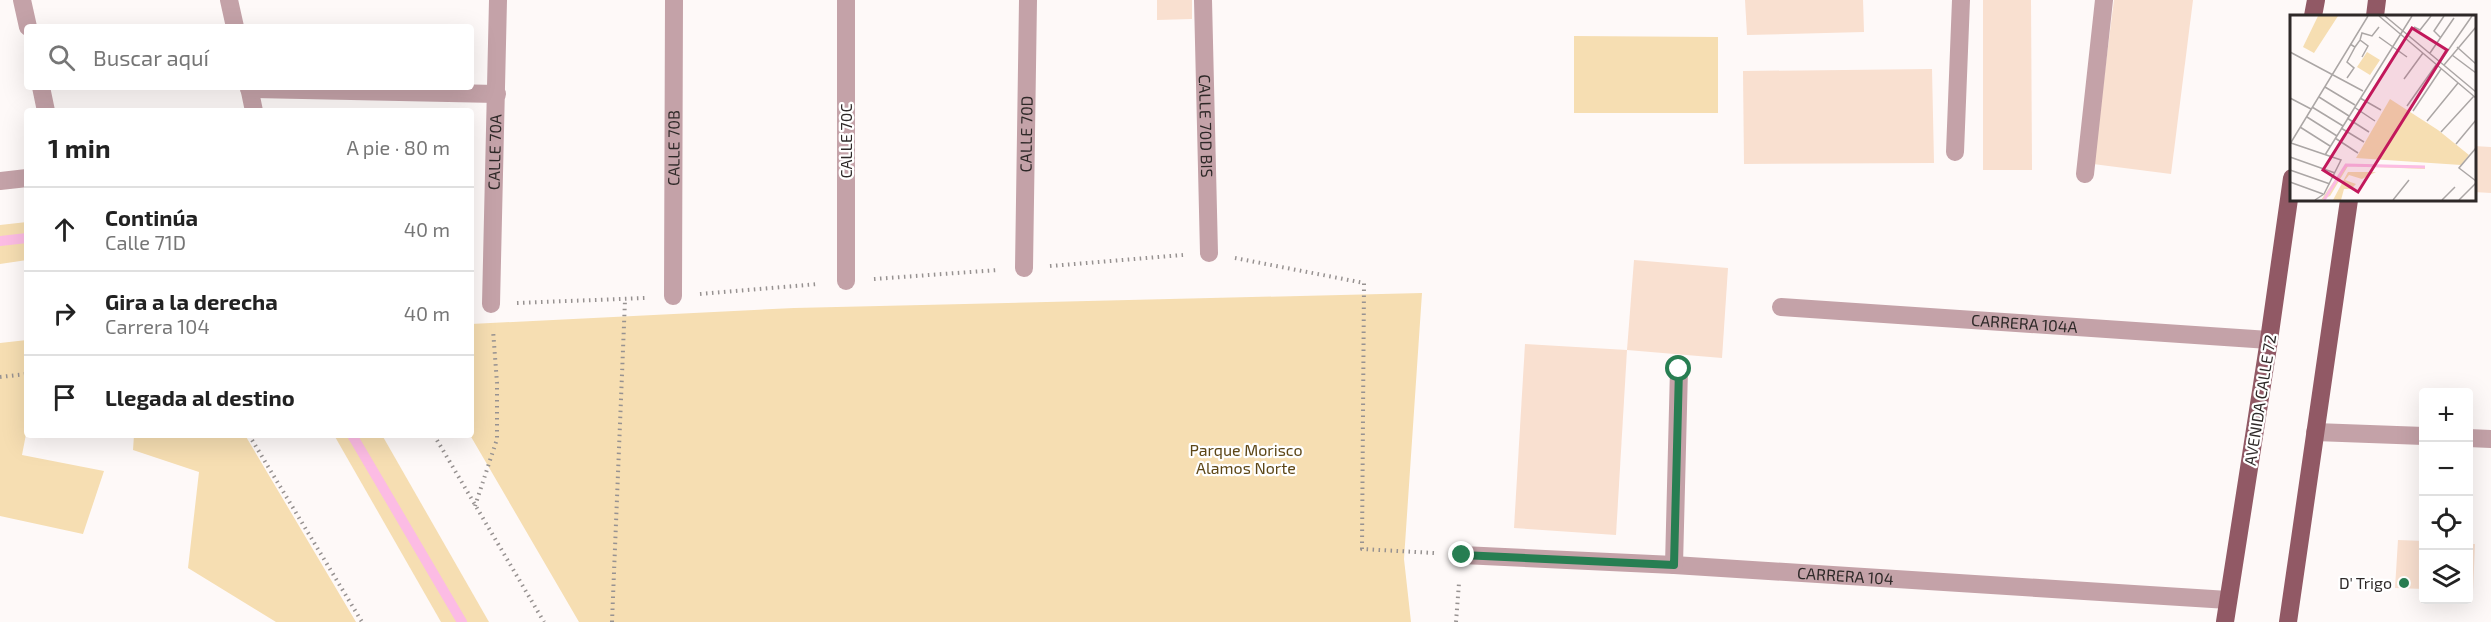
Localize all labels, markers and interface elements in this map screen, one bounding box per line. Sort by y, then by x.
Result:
inset map [2290,15,2476,201]
search box [24,24,474,90]
icon: search [45,41,78,74]
text: Buscar aquí [93,44,209,70]
street label: CALLE 70D BIS [1196,74,1217,178]
street label: CALLE 70D [1015,96,1036,172]
street label: CALLE 70C [836,103,855,179]
street label: CALLE 70B [663,110,683,186]
street label: CALLE 70A [484,114,504,190]
text: 1 min [48,132,111,163]
text: A pie · 80 m [346,135,450,159]
text: Continúa [105,204,198,230]
icon: ahead [48,213,81,246]
text: 40 m [404,217,450,241]
text: Calle 71D [105,230,186,254]
text: Gira a la derecha [105,288,278,314]
icon: right [48,297,81,330]
text: 40 m [404,301,450,325]
street label: CARRERA 104A [1971,310,2078,336]
text: Carrera 104 [105,314,210,338]
street label: AVENIDA CALLE 72 [2240,333,2279,467]
route start [1665,355,1691,381]
icon: arrive [48,381,81,414]
text: Llegada al destino [105,384,295,410]
map controls [2419,388,2473,604]
button: + [2419,388,2473,442]
park label: Parque Morisco Alamos Norte [1189,440,1303,477]
button: − [2419,442,2473,496]
button: locate [2419,496,2473,550]
route end [1448,541,1474,567]
button: layers [2419,550,2473,604]
street label: CARRERA 104 [1797,563,1894,588]
place label: D' Trigo [2339,573,2392,592]
marker: D' Trigo [2397,576,2411,590]

